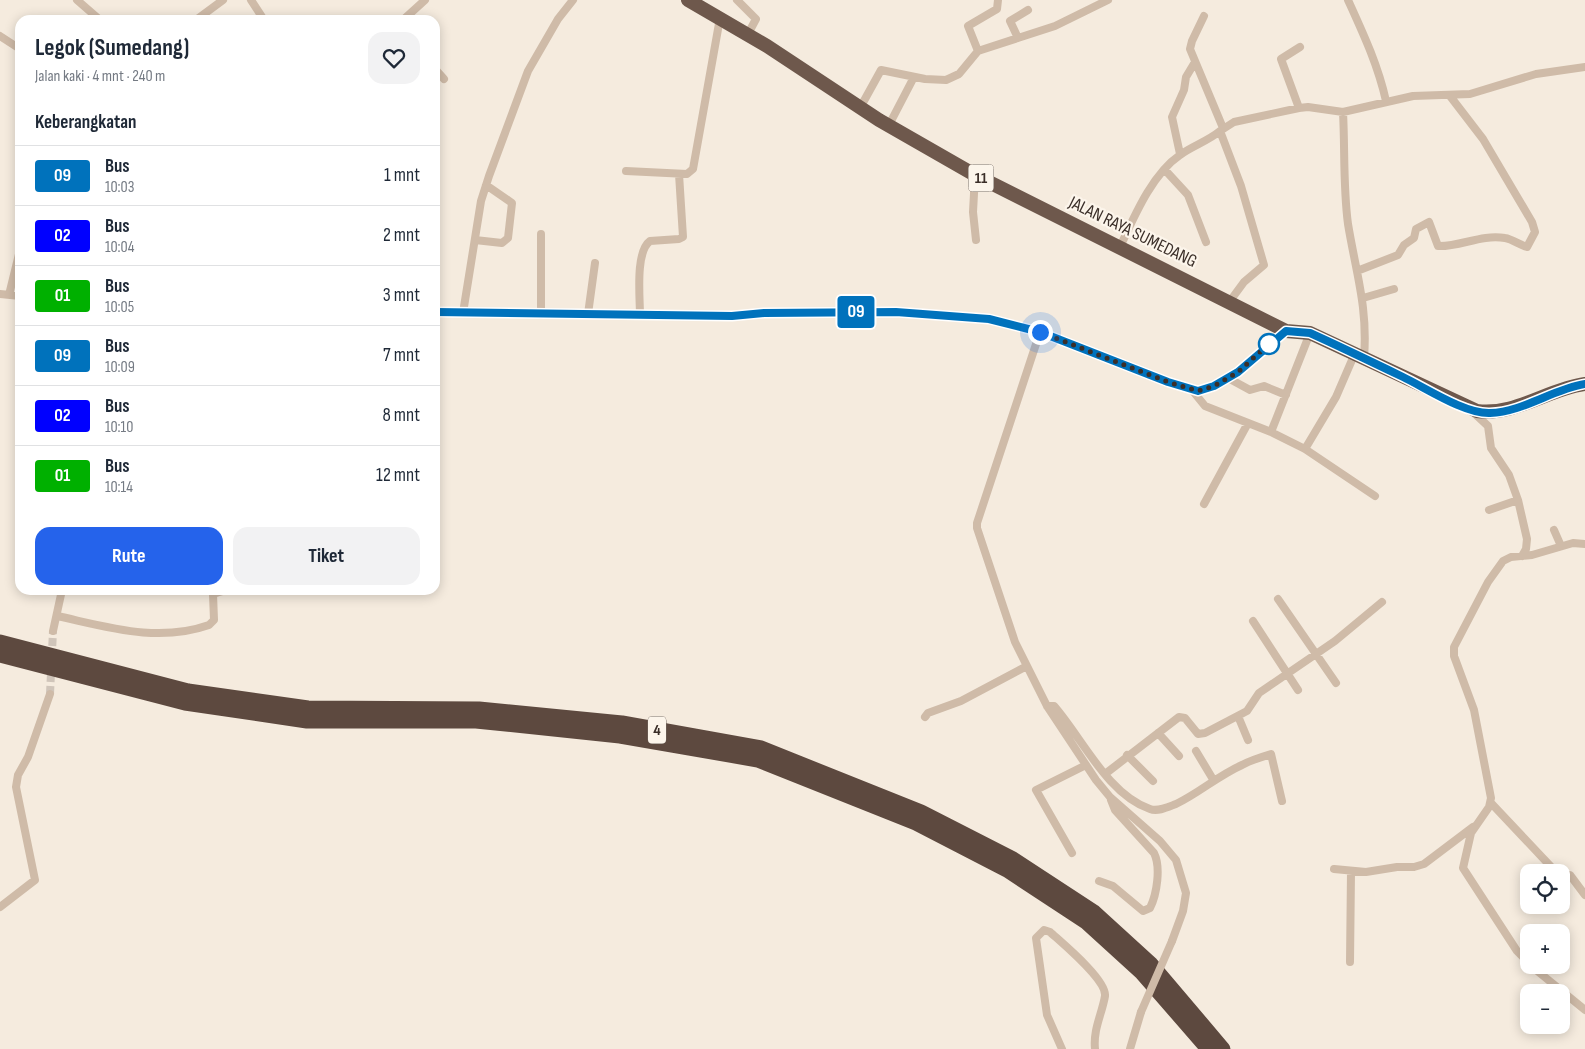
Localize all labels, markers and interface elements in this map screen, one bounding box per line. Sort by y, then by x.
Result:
button: heart [368,32,420,84]
text: Legok (Sumedang) [35,33,189,62]
text: Jalan kaki · 4 mnt · 240 m [35,67,165,86]
text: Keberangkatan [35,111,137,134]
text: Bus [105,155,130,178]
text: 1 mnt [384,164,420,187]
road number: 11 [968,164,994,192]
text: 09 [54,165,71,186]
text: 10:03 [105,178,134,197]
street label: JALAN RAYA SUMEDANG [1065,192,1200,272]
text: Bus [105,215,130,238]
text: 2 mnt [383,224,420,247]
text: 02 [54,225,71,246]
text: 10:04 [105,238,134,257]
text: Bus [105,275,130,298]
text: 3 mnt [383,284,420,307]
text: 01 [55,285,70,306]
line badge: 09 [834,296,878,328]
text: 10:05 [105,298,134,317]
text: 09 [847,301,865,322]
your location [1028,320,1053,345]
unlabelled marker [1258,333,1280,355]
text: Bus [105,335,130,358]
text: 7 mnt [383,344,420,367]
text: 09 [54,345,71,366]
text: 10:09 [105,358,135,377]
text: Bus [105,395,130,418]
text: 8 mnt [382,404,420,427]
text: 02 [54,405,71,426]
text: 10:10 [105,418,133,437]
text: Bus [105,455,130,478]
text: 12 mnt [376,464,420,487]
text: 01 [55,465,70,486]
text: 10:14 [105,478,133,497]
button: Rute [35,527,223,585]
button: Tiket [233,527,420,585]
road number: 4 [648,716,666,744]
map controls [1520,864,1570,1034]
button: locate [1520,864,1570,914]
button: + [1520,924,1570,974]
button: − [1520,984,1570,1034]

